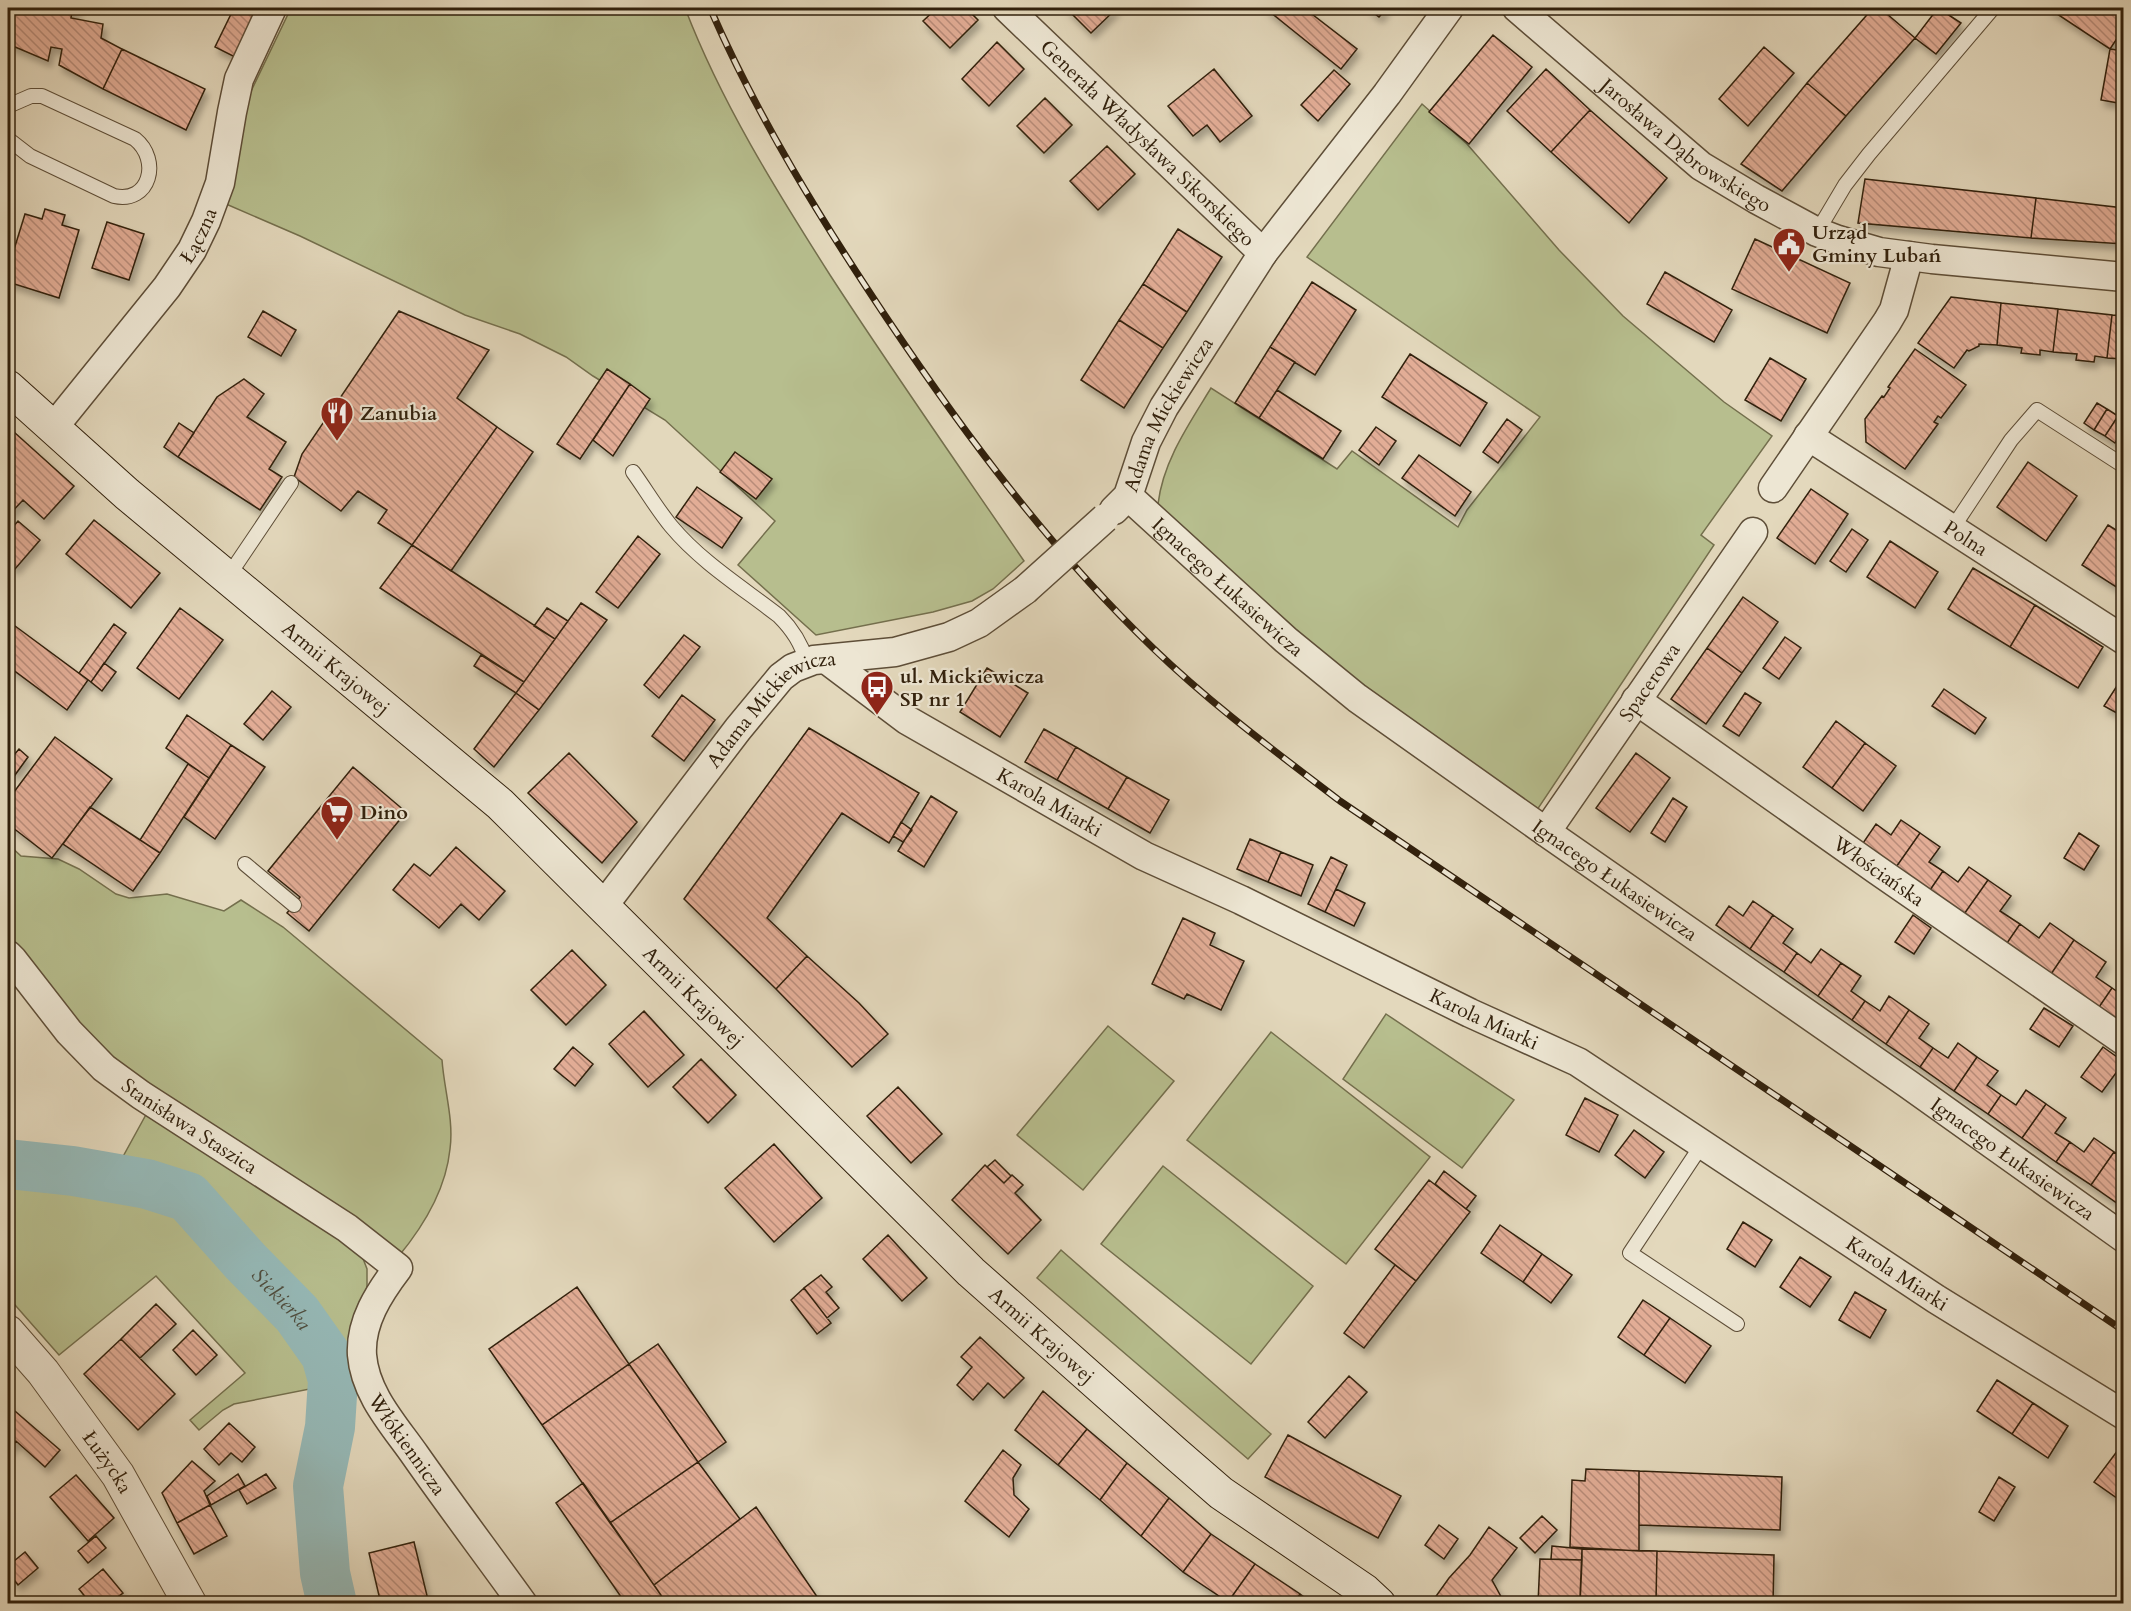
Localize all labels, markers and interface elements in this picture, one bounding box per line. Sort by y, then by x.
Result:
street label: Generała Władysława Sikorskiego [1034,33,1261,252]
street label: Jarosława Dąbrowskiego [1592,70,1776,218]
street label: Łączna [173,204,223,269]
place label: Urząd Gminy Lubań [1812,219,1941,269]
public building icon: Urząd Gminy Lubań [1771,226,1807,273]
street label: Adama Mickiewicza [1117,331,1219,495]
restaurant icon: Zanubia [319,395,355,442]
place label: Zanubia [360,400,437,427]
street label: Ignacego Łukasiewicza [1146,511,1310,663]
street label: Polna [1939,514,1994,562]
street label: Armii Krajowej [276,615,396,721]
street label: Spacerowa [1613,637,1686,727]
street label: Adama Mickiewicza [700,644,837,773]
place label: ul. Mickiewicza SP nr 1 [900,663,1044,713]
bus stop icon: ul. Mickiewicza SP nr 1 [859,669,895,716]
street label: Karola Miarki [992,761,1108,843]
supermarket icon: Dino [319,794,355,841]
place label: Dino [360,799,408,826]
street label: Ignacego Łukasiewicza [1527,813,1703,947]
street label: Włościańska [1827,829,1930,913]
street label: Armii Krajowej [637,940,750,1053]
street label: Karola Miarki [1425,982,1544,1056]
street label: Stanisława Staszica [116,1072,263,1180]
street label: Ignacego Łukasiewicza [1925,1091,2101,1227]
street label: Karola Miarki [1841,1230,1954,1317]
water label: Siekierka [245,1261,318,1336]
street label: Armii Krajowej [983,1281,1101,1389]
street label: Włókiennicza [362,1387,453,1501]
street label: Łużycka [76,1425,139,1498]

